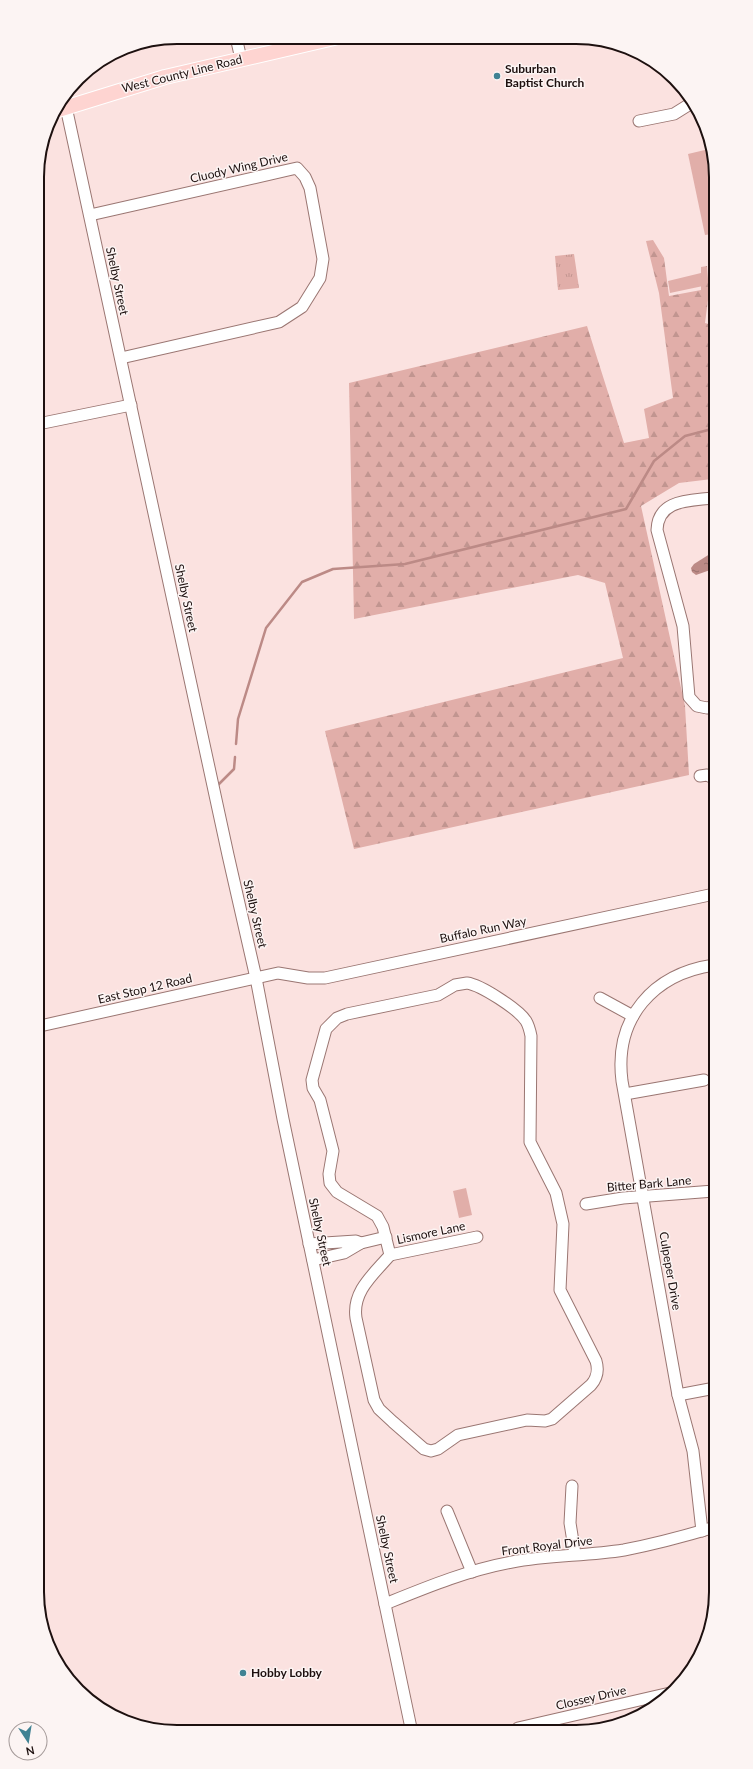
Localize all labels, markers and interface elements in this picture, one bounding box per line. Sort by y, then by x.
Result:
street label: West County Line Road [120,51,244,96]
place label: Suburban Baptist Church [505,61,585,90]
marker: Suburban Baptist Church [492,71,502,81]
street label: Cluody Wing Drive [189,149,289,186]
street label: Shelby Street [103,245,132,317]
street label: Shelby Street [172,562,201,634]
street label: Shelby Street [240,878,271,950]
street label: Buffalo Run Way [438,913,528,946]
street label: East Stop 12 Road [96,970,193,1007]
street label: Bitter Bark Lane [606,1172,692,1195]
street label: Shelby Street [306,1196,335,1268]
street label: Lismore Lane [395,1218,466,1247]
street label: Culpeper Drive [656,1231,685,1311]
street label: Shelby Street [373,1513,402,1585]
street label: Front Royal Drive [501,1532,593,1559]
place label: Hobby Lobby [251,1665,323,1680]
marker: Hobby Lobby [238,1668,248,1678]
street label: Clossey Drive [554,1682,628,1713]
north arrow [8,1721,48,1761]
text: N [25,1744,36,1759]

